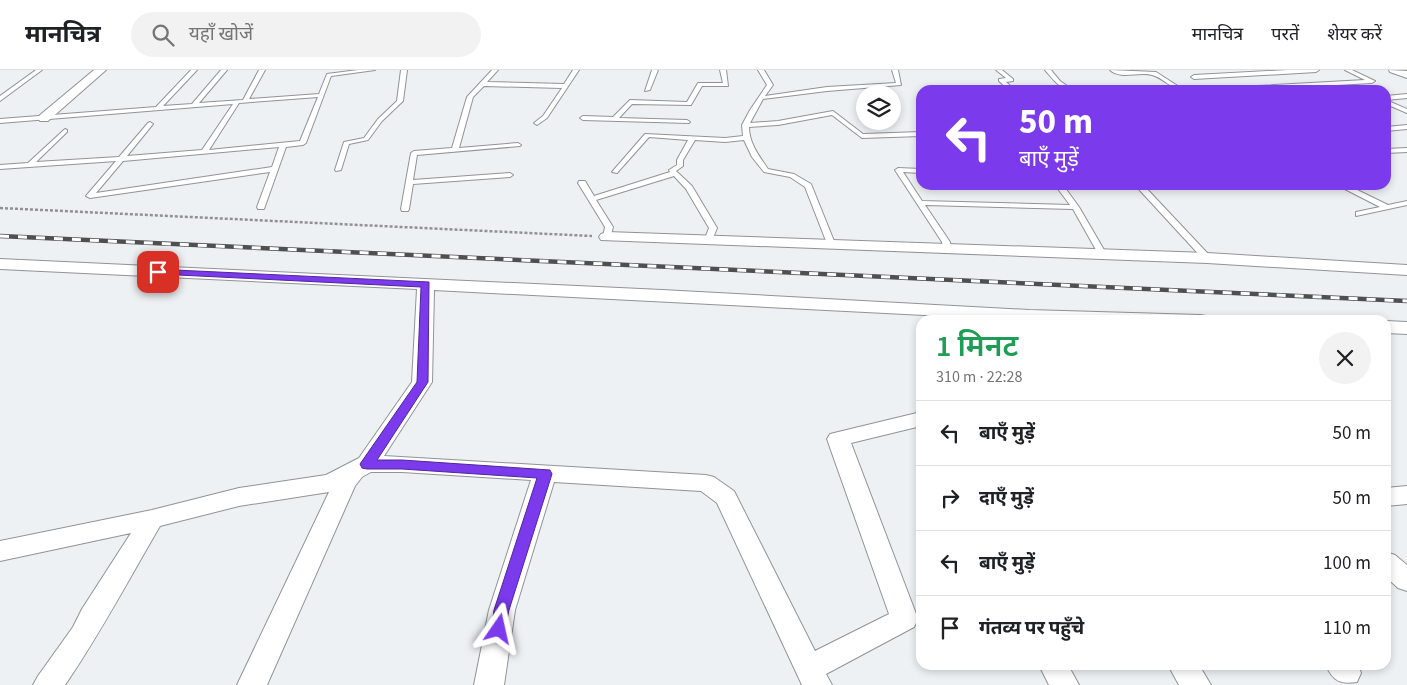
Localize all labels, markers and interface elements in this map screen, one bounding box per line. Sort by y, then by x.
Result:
search box [131,12,481,57]
text: मानचित्र [25,17,101,52]
icon: search [149,21,177,49]
text: यहाँ खोजें [189,21,253,48]
text: मानचित्र [1192,22,1243,47]
text: परतें [1271,22,1299,47]
text: शेयर करें [1327,22,1382,47]
map controls [856,85,901,130]
button: layers [856,85,901,130]
text: 50 m [1019,97,1093,147]
icon: left [936,105,1001,170]
text: बाएँ मुड़ें [1019,143,1079,175]
pin [137,251,179,293]
icon: arrive [144,258,172,286]
text: 1 मिनट [936,325,1018,368]
button: close [1319,332,1371,384]
text: 310 m · 22:28 [936,366,1023,388]
icon: left [936,419,964,447]
text: बाएँ मुड़ें [979,420,1035,447]
text: 50 m [1333,420,1371,447]
icon: right [936,484,964,512]
text: दाएँ मुड़ें [979,485,1034,512]
text: 50 m [1333,485,1371,512]
icon: left [936,549,964,577]
text: बाएँ मुड़ें [979,550,1035,577]
text: 100 m [1323,550,1371,577]
position arrow [472,602,524,654]
icon: arrive [936,614,964,642]
text: गंतव्य पर पहुँचे [979,615,1084,642]
text: 110 m [1323,615,1371,642]

